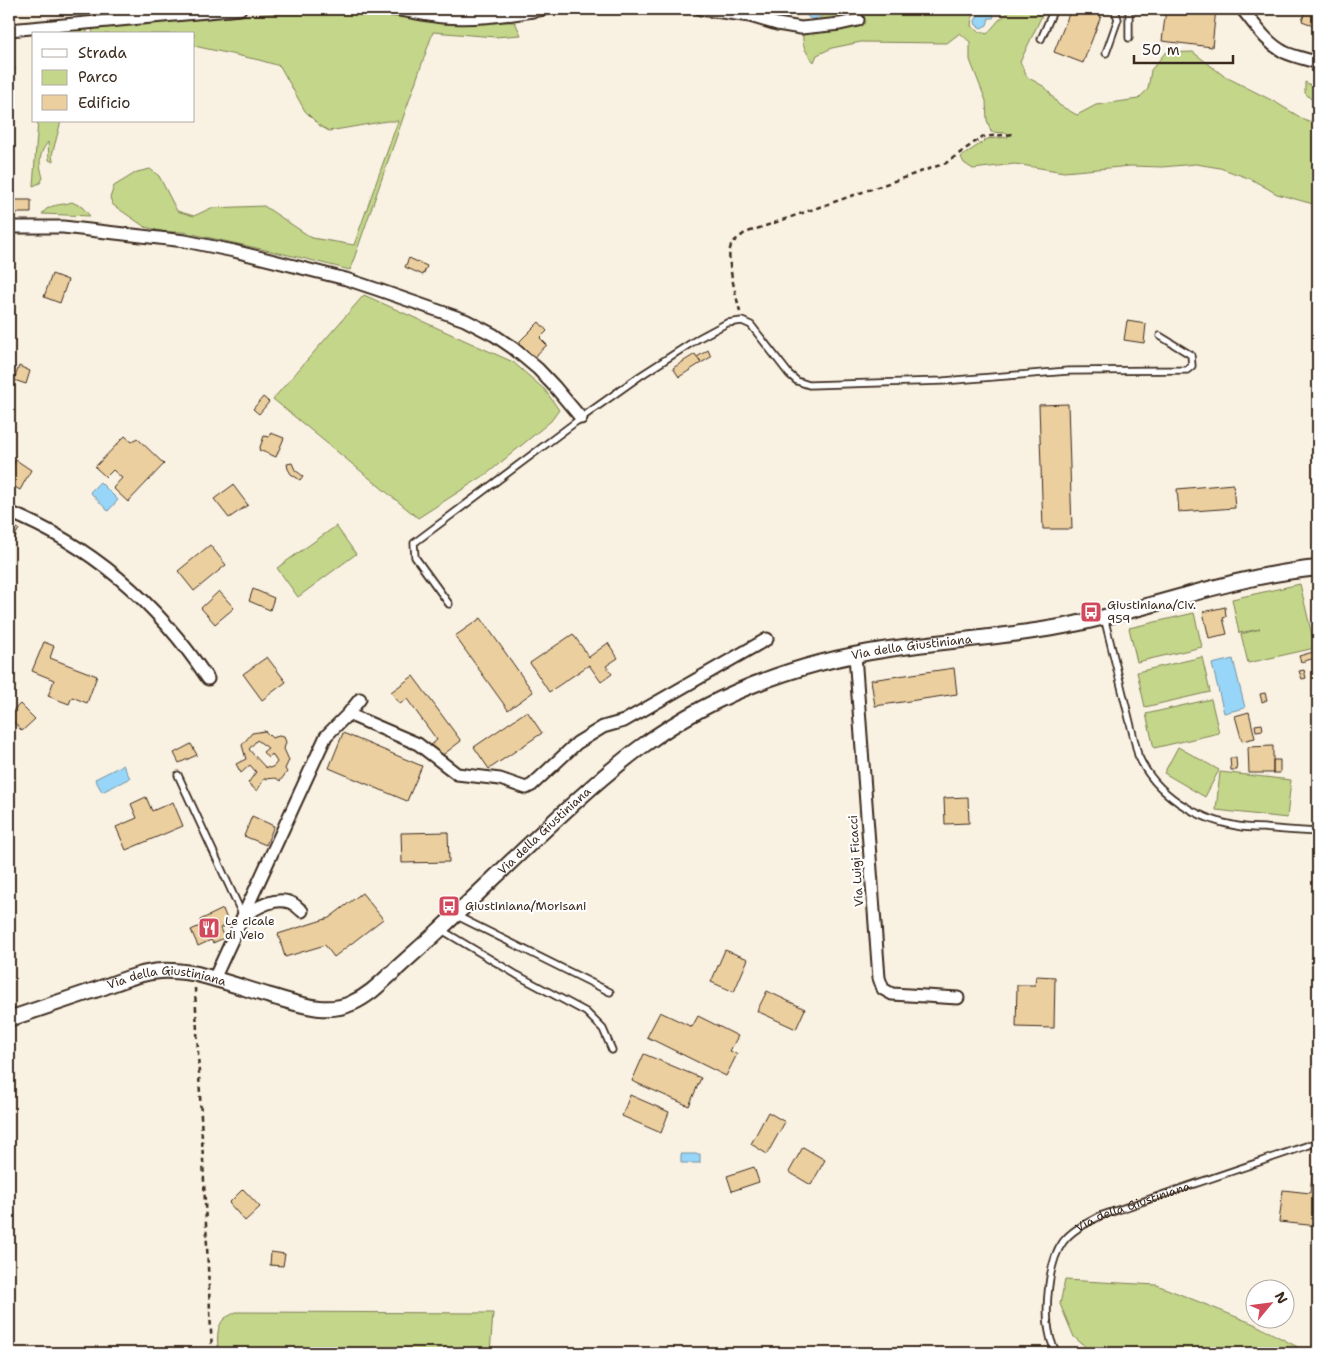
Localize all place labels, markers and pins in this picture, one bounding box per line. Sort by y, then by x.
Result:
place label: Giustiniana/Civ. 959 [1107,597,1196,627]
bus stop icon: Giustiniana/Civ. 959 [1079,600,1103,624]
bus stop icon: Giustiniana/Morisani [437,894,461,918]
place label: Giustiniana/Morisani [465,898,586,914]
place label: Le cicale di Veio [225,913,275,943]
restaurant icon: Le cicale di Veio [197,916,221,940]

